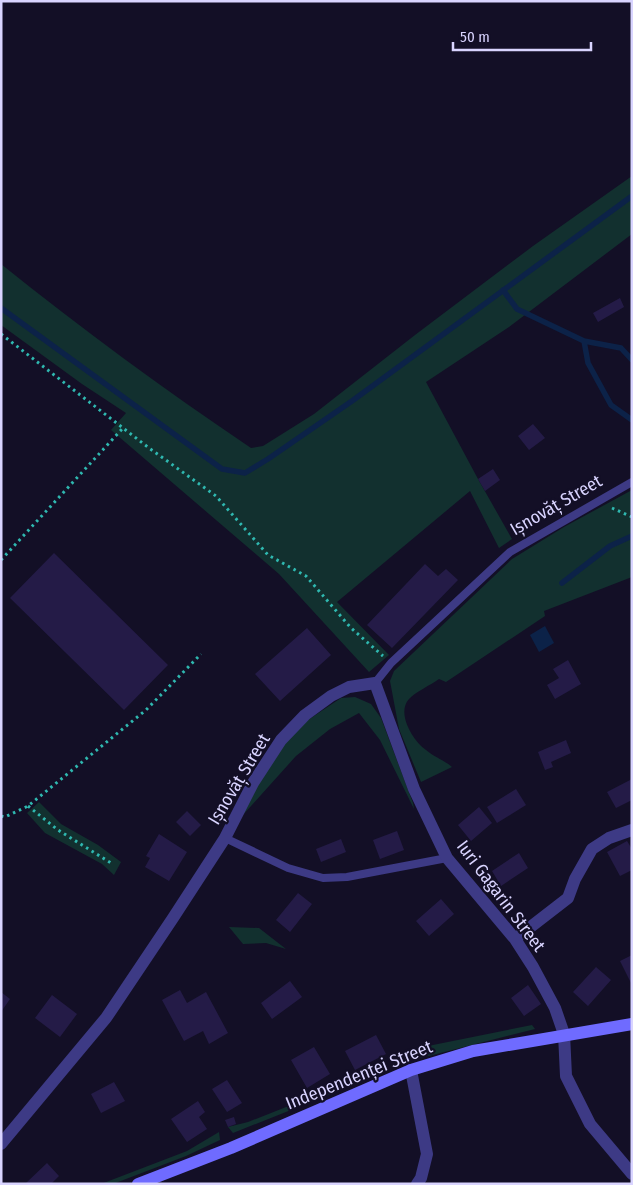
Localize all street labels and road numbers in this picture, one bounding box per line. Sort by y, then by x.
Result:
street label: Ișnovăț Street [506,470,606,540]
street label: Ișnovăț Street [203,729,275,828]
street label: Iuri Gagarin Street [452,836,550,956]
street label: Independenței Street [282,1035,436,1114]

